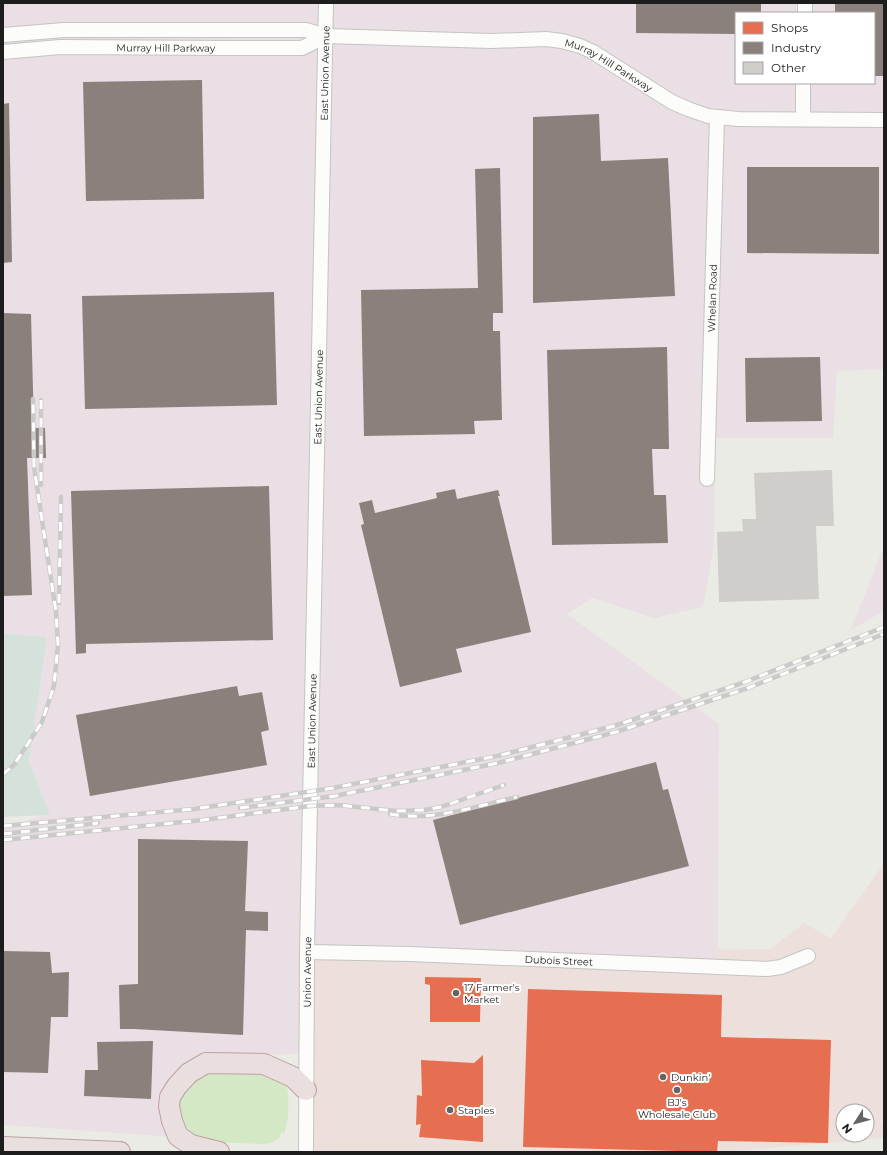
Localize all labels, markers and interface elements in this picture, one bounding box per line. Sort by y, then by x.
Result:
legend [735,12,875,84]
text: Shops [771,20,808,35]
street label: East Union Avenue [317,26,332,121]
street label: Murray Hill Parkway [563,36,655,95]
text: Industry [771,40,821,55]
street label: Murray Hill Parkway [116,41,216,54]
text: Other [771,60,806,75]
street label: Whelan Road [705,264,719,332]
street label: East Union Avenue [311,350,326,445]
street label: East Union Avenue [304,673,319,769]
street label: Union Avenue [300,936,314,1007]
street label: Dubois Street [524,952,593,968]
place label: 17 Farmer's Market [464,981,520,1006]
marker: 17 Farmer's Market [451,988,461,998]
place label: Dunkin' [671,1071,710,1084]
marker: Dunkin' [658,1072,668,1082]
marker: BJ's Wholesale Club [672,1085,682,1095]
place label: BJ's Wholesale Club [638,1096,716,1121]
north arrow [835,1103,875,1143]
place label: Staples [458,1104,494,1117]
marker: Staples [445,1105,455,1115]
text: N [839,1121,855,1137]

